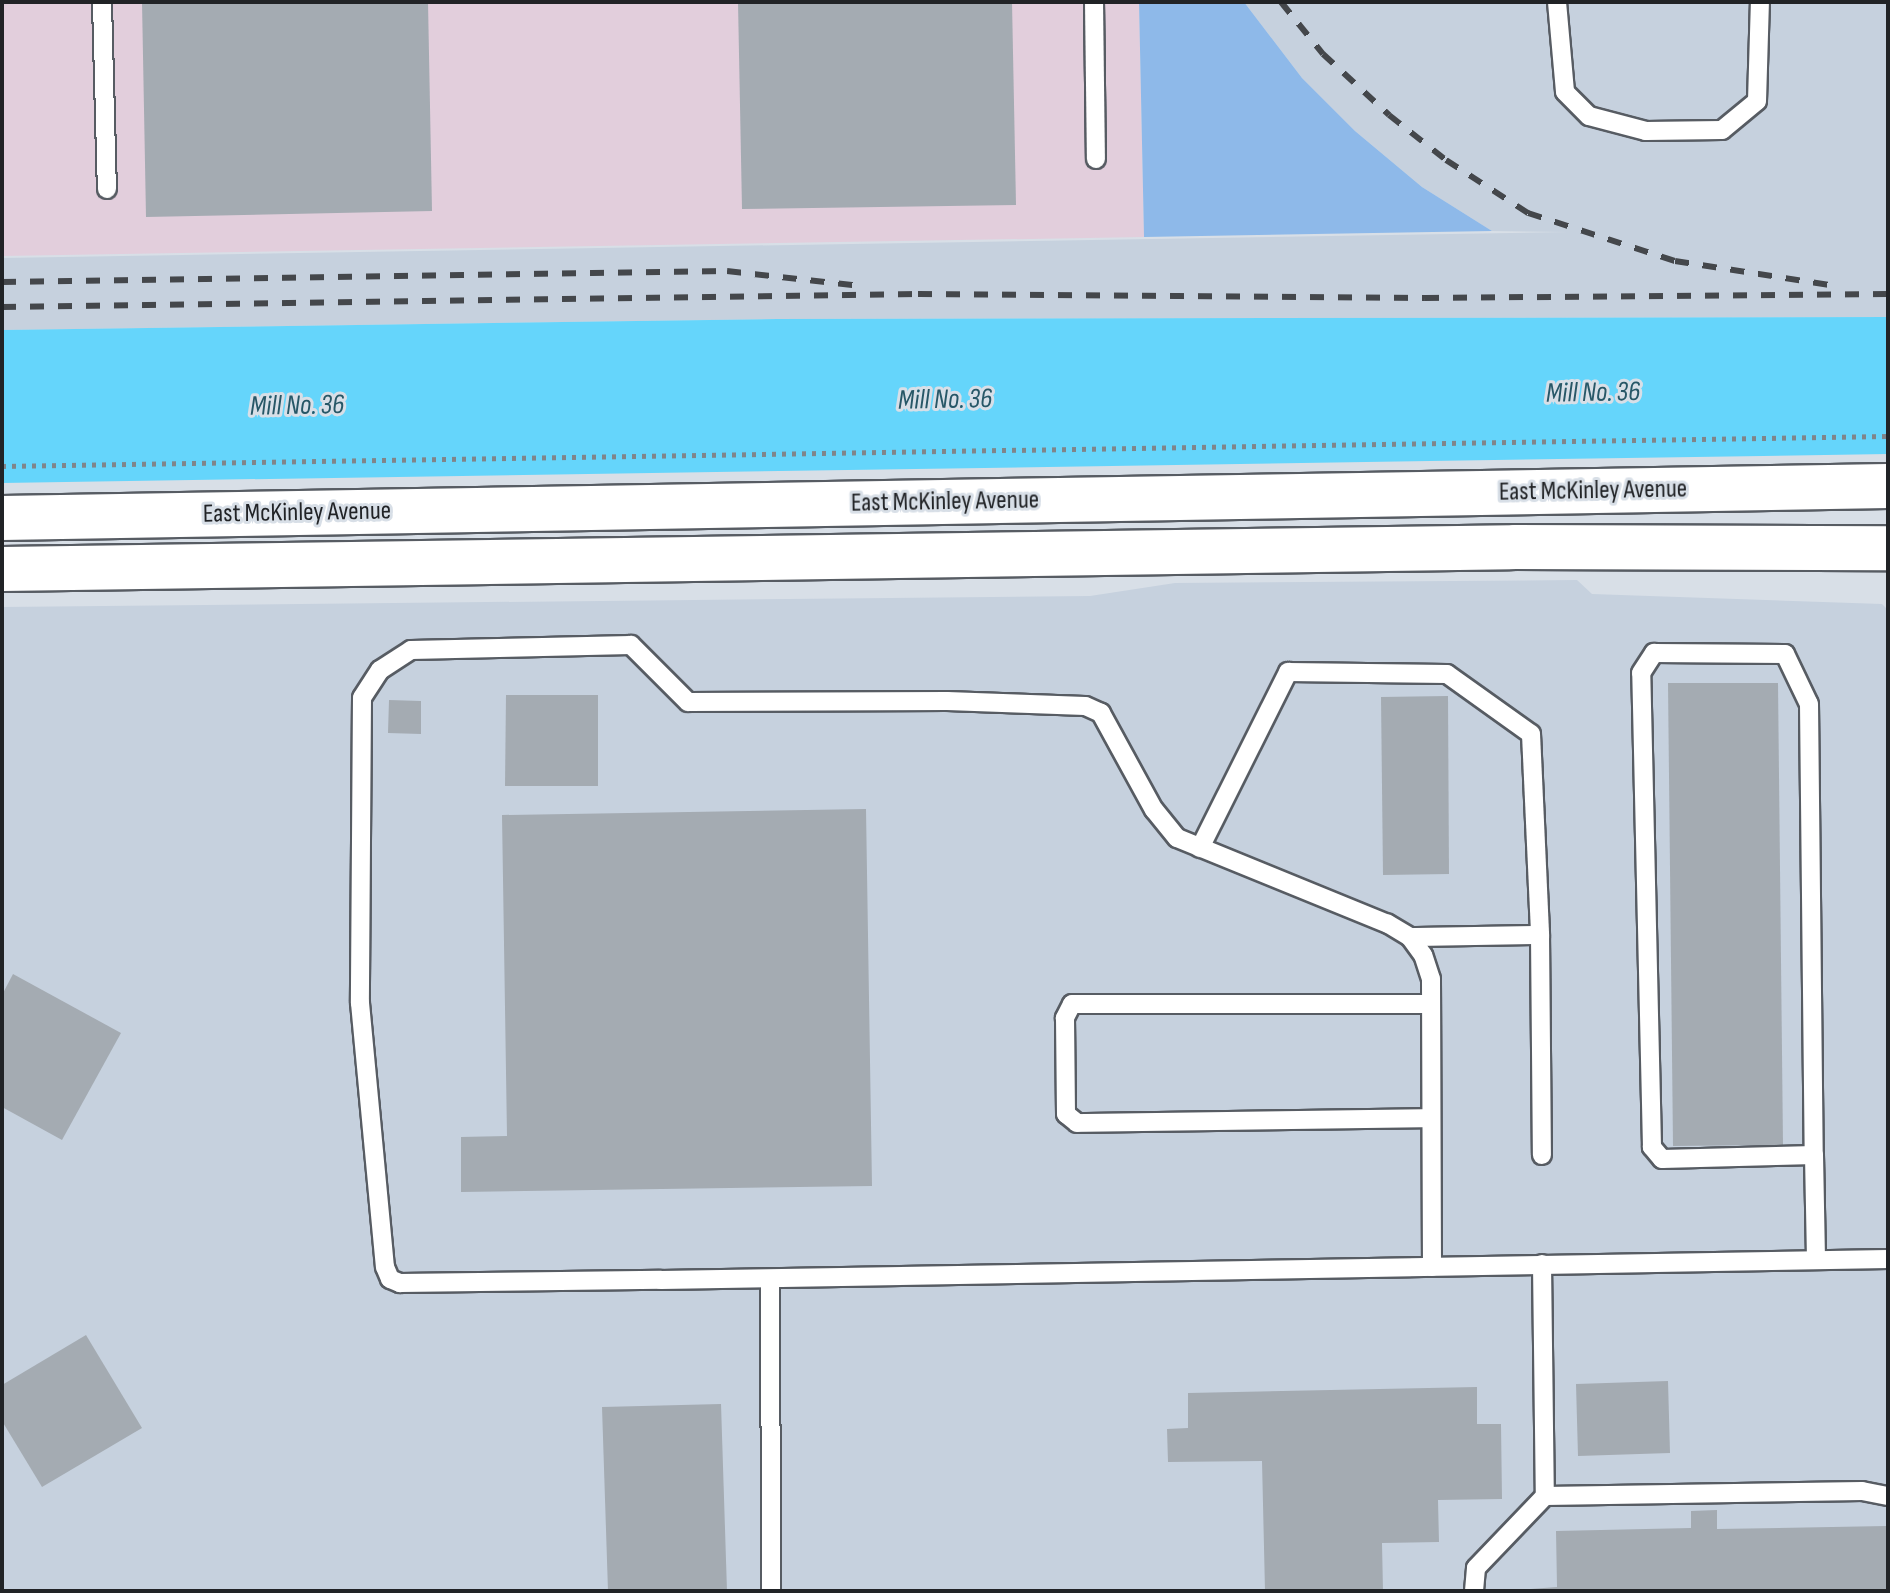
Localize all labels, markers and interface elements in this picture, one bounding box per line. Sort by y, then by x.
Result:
water label: Mill No. 36 [1546,375,1640,411]
water label: Mill No. 36 [898,382,992,418]
water label: Mill No. 36 [250,388,344,424]
street label: East McKinley Avenue [1499,474,1687,508]
street label: East McKinley Avenue [851,485,1039,519]
street label: East McKinley Avenue [203,496,391,530]

